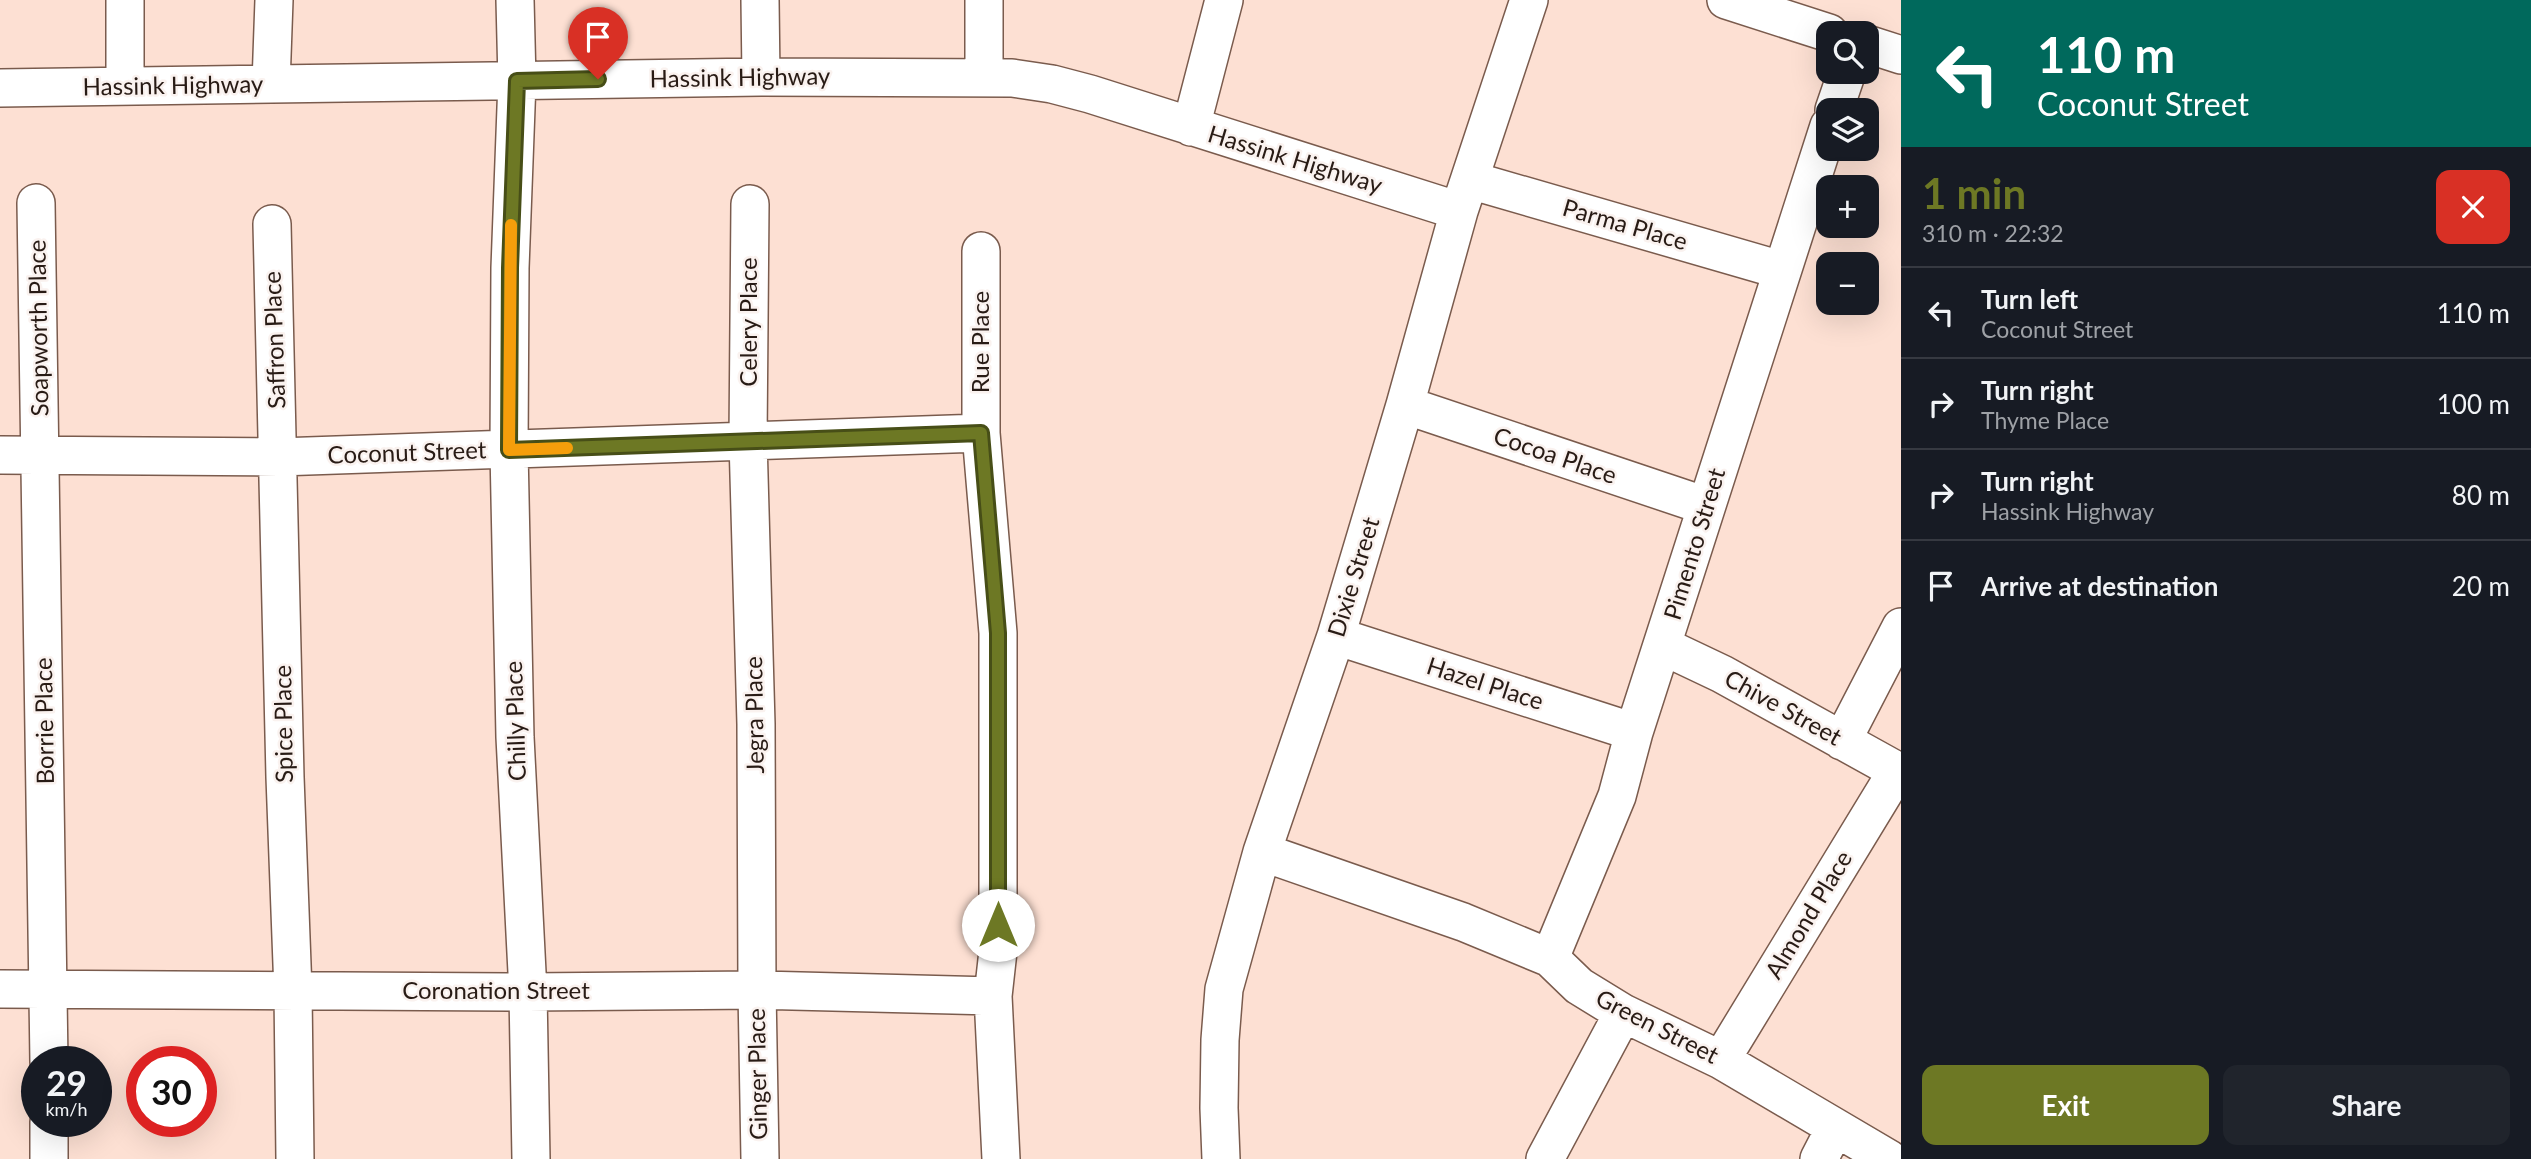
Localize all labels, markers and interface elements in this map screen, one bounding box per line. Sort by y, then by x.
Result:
pin [568,7,628,79]
icon: arrive [579,18,617,56]
map controls [1816,21,1879,315]
button: search [1816,21,1879,84]
text: 110 m [2037,25,2175,83]
icon: left [1922,28,2013,119]
street label: Hassink Highway [649,60,831,93]
street label: Hassink Highway [82,68,264,101]
text: Coconut Street [2037,84,2249,123]
button: layers [1816,98,1879,161]
street label: Hassink Highway [1205,118,1387,199]
text: 1 min [1922,168,2026,218]
button: close [2436,170,2510,244]
button: + [1816,175,1879,238]
street label: Parma Place [1560,192,1691,255]
text: 310 m · 22:32 [1922,219,2064,247]
street label: Soapworth Place [21,239,54,417]
button: − [1816,252,1879,315]
street label: Celery Place [733,257,762,387]
street label: Saffron Place [257,271,290,409]
text: Turn left [1981,283,2078,315]
street label: Rue Place [965,291,994,393]
icon: left [1922,294,1960,332]
text: 110 m [2437,297,2510,329]
text: Coconut Street [1981,315,2133,343]
text: Turn right [1981,374,2094,406]
icon: right [1922,385,1960,423]
text: 100 m [2437,388,2510,420]
text: Thyme Place [1981,406,2109,434]
street label: Cocoa Place [1490,420,1621,489]
street label: Coconut Street [327,434,487,469]
street label: Pimento Street [1657,464,1731,623]
text: Turn right [1981,465,2094,497]
icon: right [1922,476,1960,514]
text: 80 m [2452,479,2510,511]
text: Hassink Highway [1981,497,2154,525]
street label: Dixie Street [1321,513,1385,640]
icon: arrive [1922,567,1960,605]
text: Arrive at destination [1981,570,2218,602]
text: 20 m [2452,570,2510,602]
street label: Hazel Place [1424,650,1547,715]
street label: Jegra Place [738,656,769,774]
street label: Borrie Place [28,657,59,785]
street label: Chilly Place [498,660,531,782]
street label: Chive Street [1720,663,1848,751]
street label: Spice Place [267,665,298,783]
street label: Almond Place [1758,845,1857,983]
position arrow [961,888,1035,962]
street label: Coronation Street [402,975,590,1004]
street label: Green Street [1592,982,1724,1069]
street label: Ginger Place [741,1008,772,1140]
speed limit sign: 30 [126,1046,217,1137]
text: 29 [46,1061,87,1103]
button: Exit [1922,1065,2209,1145]
button: Share [2223,1065,2510,1145]
text: km/h [45,1098,88,1120]

